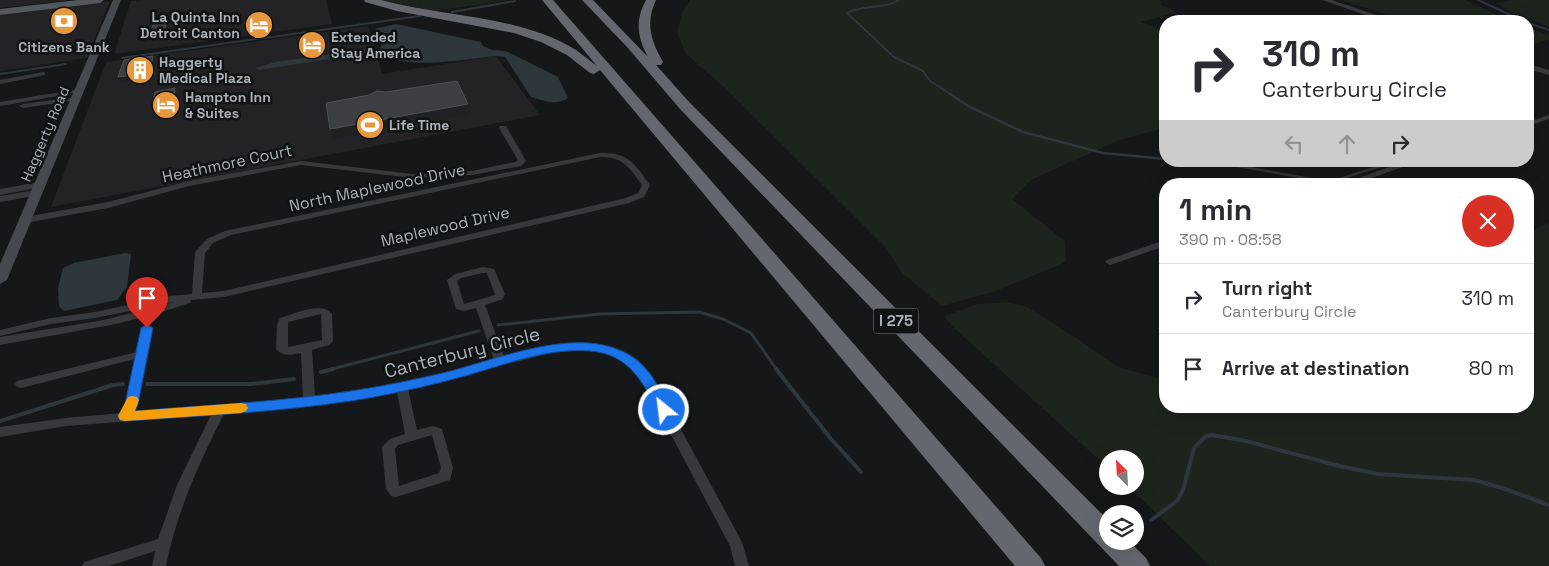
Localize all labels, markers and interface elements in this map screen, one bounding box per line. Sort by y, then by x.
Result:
bank icon: Citizens Bank [49,6,79,36]
place label: La Quinta Inn Detroit Canton [140,8,240,42]
hotel icon: La Quinta Inn Detroit Canton [244,10,274,40]
place label: Extended Stay America [331,28,420,62]
hotel icon: Extended Stay America [297,30,327,60]
text: 310 m [1262,32,1360,76]
icon: right [1179,35,1244,100]
place label: Citizens Bank [18,38,110,56]
place label: Haggerty Medical Plaza [159,53,251,87]
building icon: Haggerty Medical Plaza [125,55,155,85]
text: Canterbury Circle [1262,75,1447,103]
street label: Haggerty Road [17,84,73,184]
place label: Hampton Inn & Suites [185,88,271,122]
hotel icon: Hampton Inn & Suites [151,90,181,120]
sports icon: Life Time [355,110,385,140]
place label: Life Time [389,116,449,134]
icon: left [1280,130,1308,158]
icon: ahead [1333,130,1361,158]
icon: right [1386,130,1414,158]
street label: Heathmore Court [160,139,294,187]
street label: North Maplewood Drive [287,159,467,216]
text: 1 min [1179,190,1252,229]
button: close [1462,195,1514,247]
street label: Maplewood Drive [379,201,512,252]
text: 390 m · 08:58 [1179,229,1282,250]
text: Turn right [1222,276,1312,301]
pin [126,277,168,328]
icon: arrive [133,284,161,312]
icon: right [1179,285,1207,313]
text: 310 m [1461,286,1514,311]
text: Canterbury Circle [1222,301,1357,322]
road number: I 275 [874,308,918,334]
street label: Canterbury Circle [382,321,543,384]
icon: arrive [1179,355,1207,383]
text: Arrive at destination [1222,356,1410,381]
text: 80 m [1469,356,1514,381]
position arrow [637,383,689,435]
north arrow [1099,450,1144,495]
map controls [1099,450,1144,550]
button: layers [1099,505,1144,550]

